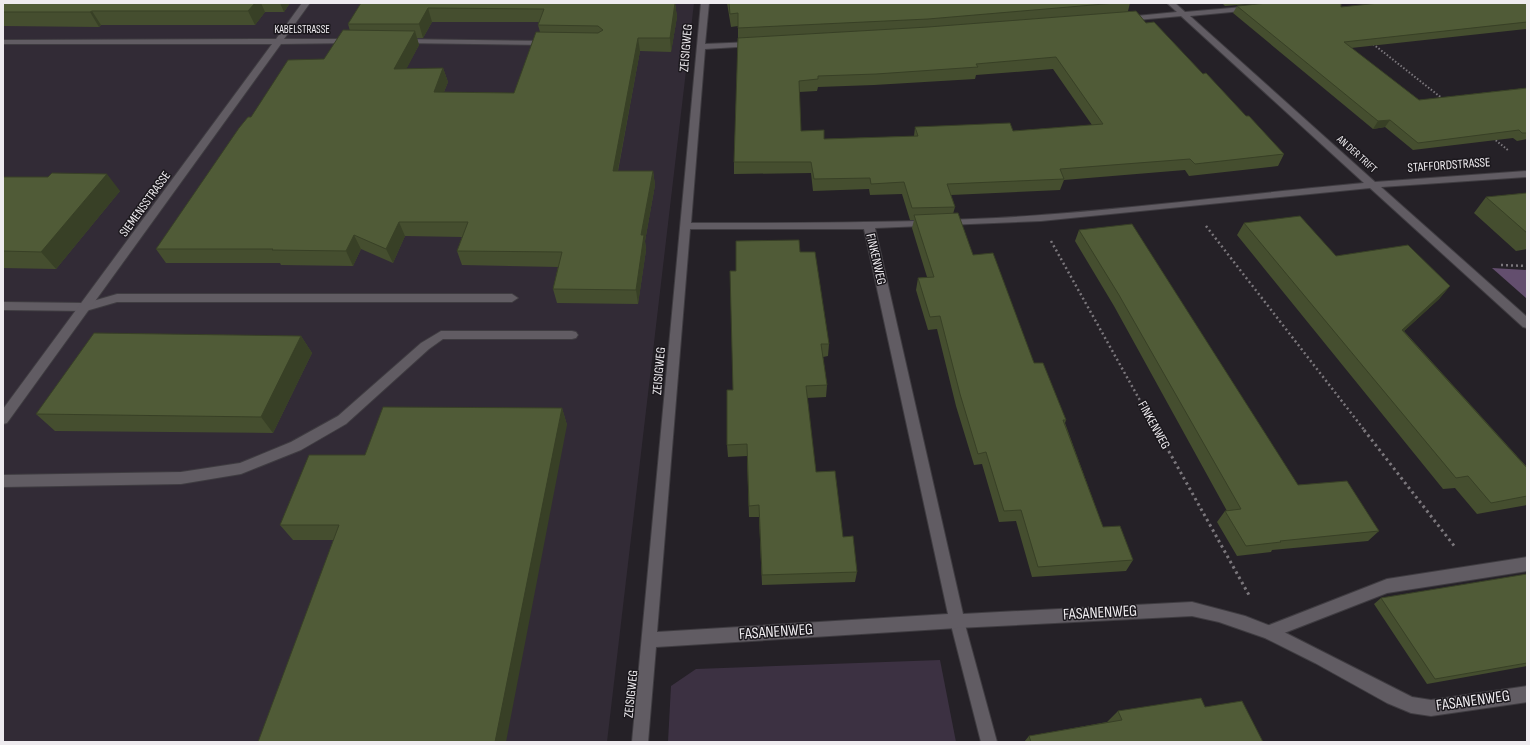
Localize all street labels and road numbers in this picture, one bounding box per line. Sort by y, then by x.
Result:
street label: KABELSTRASSE [274,23,330,36]
street label: ZEISIGWEG [676,23,696,73]
street label: AN DER TRIFT [1334,132,1380,176]
street label: STAFFORDSTRASSE [1407,154,1491,176]
street label: SIEMENSSTRASSE [116,168,174,240]
street label: FINKENWEG [862,232,890,286]
street label: ZEISIGWEG [649,346,669,396]
street label: FINKENWEG [1134,398,1174,452]
street label: FASANENWEG [1062,602,1138,624]
street label: FASANENWEG [738,620,814,644]
street label: ZEISIGWEG [621,669,641,719]
street label: FASANENWEG [1435,686,1511,716]

